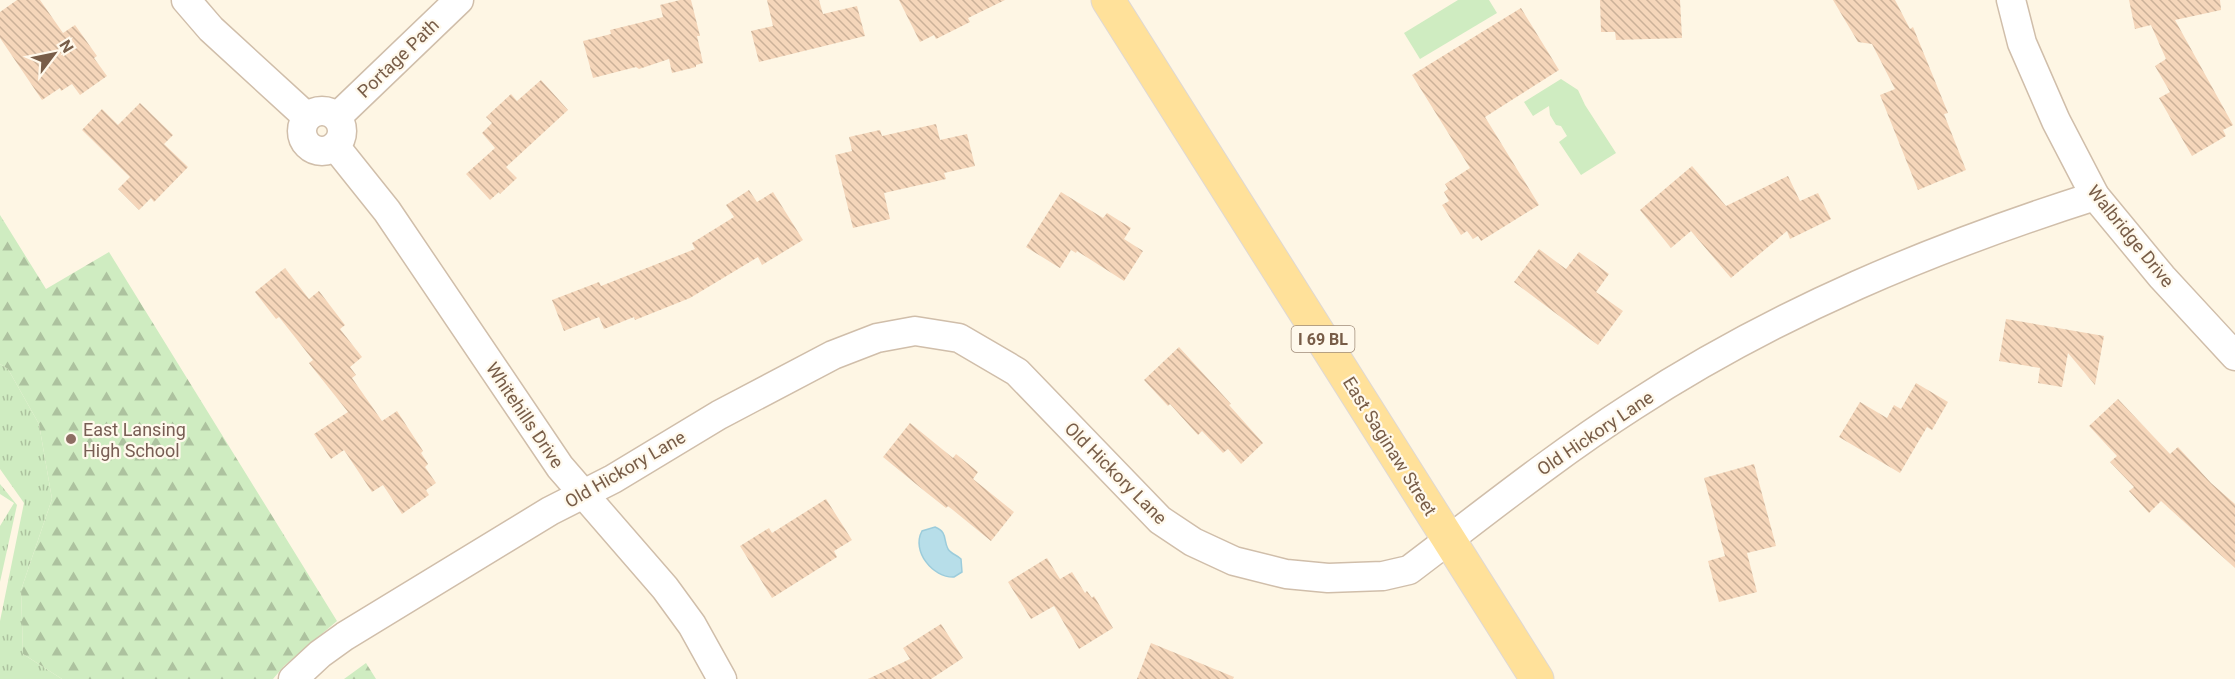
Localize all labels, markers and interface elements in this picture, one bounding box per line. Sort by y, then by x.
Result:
street label: Portage Path [353,14,443,102]
north arrow [24,24,84,84]
text: N [55,36,77,56]
street label: Walbridge Drive [2083,181,2179,291]
road number: I 69 BL [1292,326,1354,352]
street label: Whitehills Drive [482,358,568,472]
street label: East Saginaw Street [1339,373,1441,519]
street label: Old Hickory Lane [1533,386,1657,480]
street label: Old Hickory Lane [1061,418,1171,528]
place label: East Lansing High School [83,419,186,461]
street label: Old Hickory Lane [561,426,689,512]
marker: East Lansing High School [64,432,78,446]

